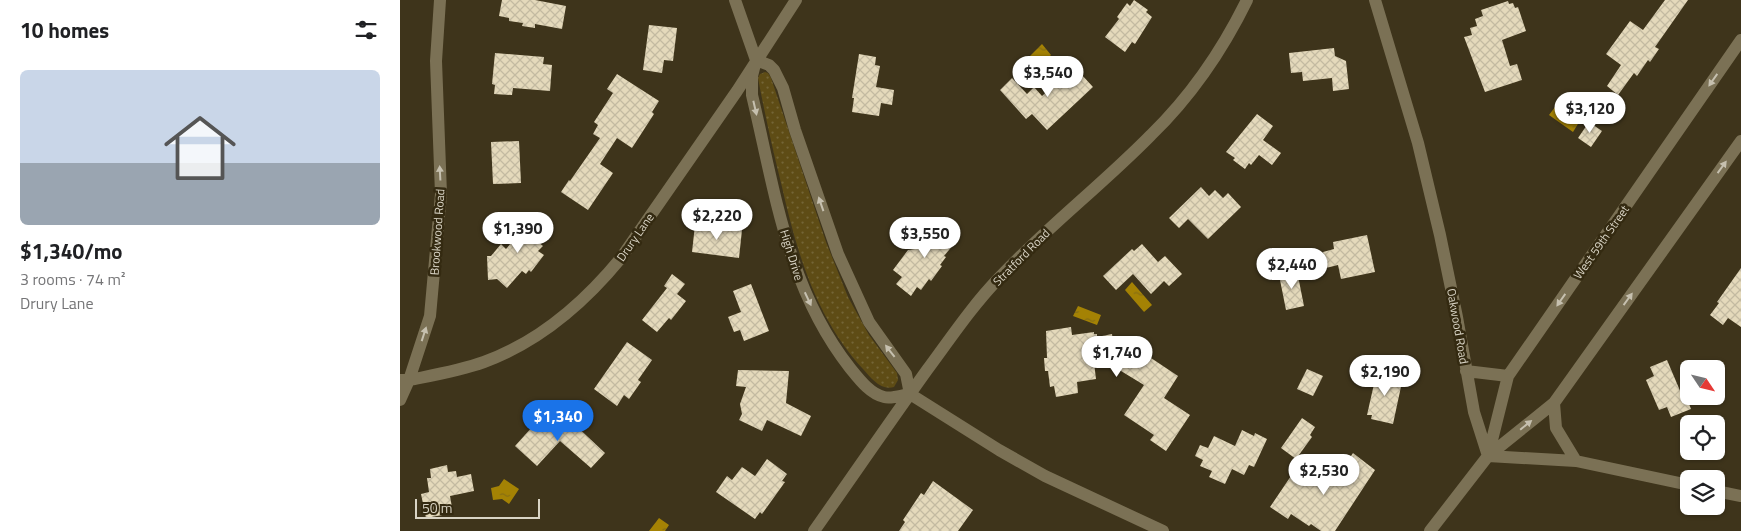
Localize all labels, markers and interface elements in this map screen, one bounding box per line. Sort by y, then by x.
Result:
text: 10 homes [20,14,109,46]
icon: filters [352,16,380,44]
pin: $3,540 [1007,56,1089,98]
text: $3,540 [1023,60,1073,84]
one-way arrow [1708,73,1718,87]
pin: $3,120 [1549,92,1631,134]
text: $3,120 [1565,96,1615,120]
one-way arrow [751,101,759,116]
icon: home [155,103,245,193]
one-way arrow [1717,160,1727,174]
one-way arrow [436,165,444,181]
street label: Brookwood Road [425,188,449,276]
one-way arrow [816,197,824,212]
pin: $2,220 [676,198,758,241]
street label: West 59th Street [1568,200,1634,283]
text: $2,220 [692,203,742,227]
street label: Drury Lane [611,209,659,265]
pin: $1,390 [477,212,559,254]
text: $1,390 [493,216,543,240]
pin: $3,550 [884,216,966,259]
text: $3,550 [900,221,950,245]
street label: Stratford Road [988,224,1054,290]
street label: High Drive [775,227,809,283]
text: $1,340/mo [20,235,122,267]
pin: $2,440 [1251,248,1333,290]
text: $2,440 [1267,252,1317,276]
text: 3 rooms · 74 m² [20,267,125,291]
street label: Oakwood Road [1442,287,1474,365]
text: Drury Lane [20,291,94,315]
one-way arrow [803,291,812,306]
one-way arrow [1556,293,1566,307]
one-way arrow [1623,293,1633,306]
one-way arrow [420,326,428,341]
pin: $1,740 [1076,336,1158,378]
text: $1,740 [1092,340,1142,364]
one-way arrow [884,345,895,358]
pin: $2,190 [1344,354,1426,397]
text: $2,190 [1360,359,1410,383]
north arrow [1680,360,1725,405]
map controls [1680,360,1725,515]
pin: $1,340 [517,400,599,442]
text: $1,340 [533,404,583,428]
button: locate [1680,415,1725,460]
one-way arrow [1519,420,1532,431]
pin: $2,530 [1283,454,1365,496]
text: $2,530 [1299,458,1349,482]
button: layers [1680,470,1725,515]
scale bar [415,496,540,519]
text: 50 m [422,497,452,518]

